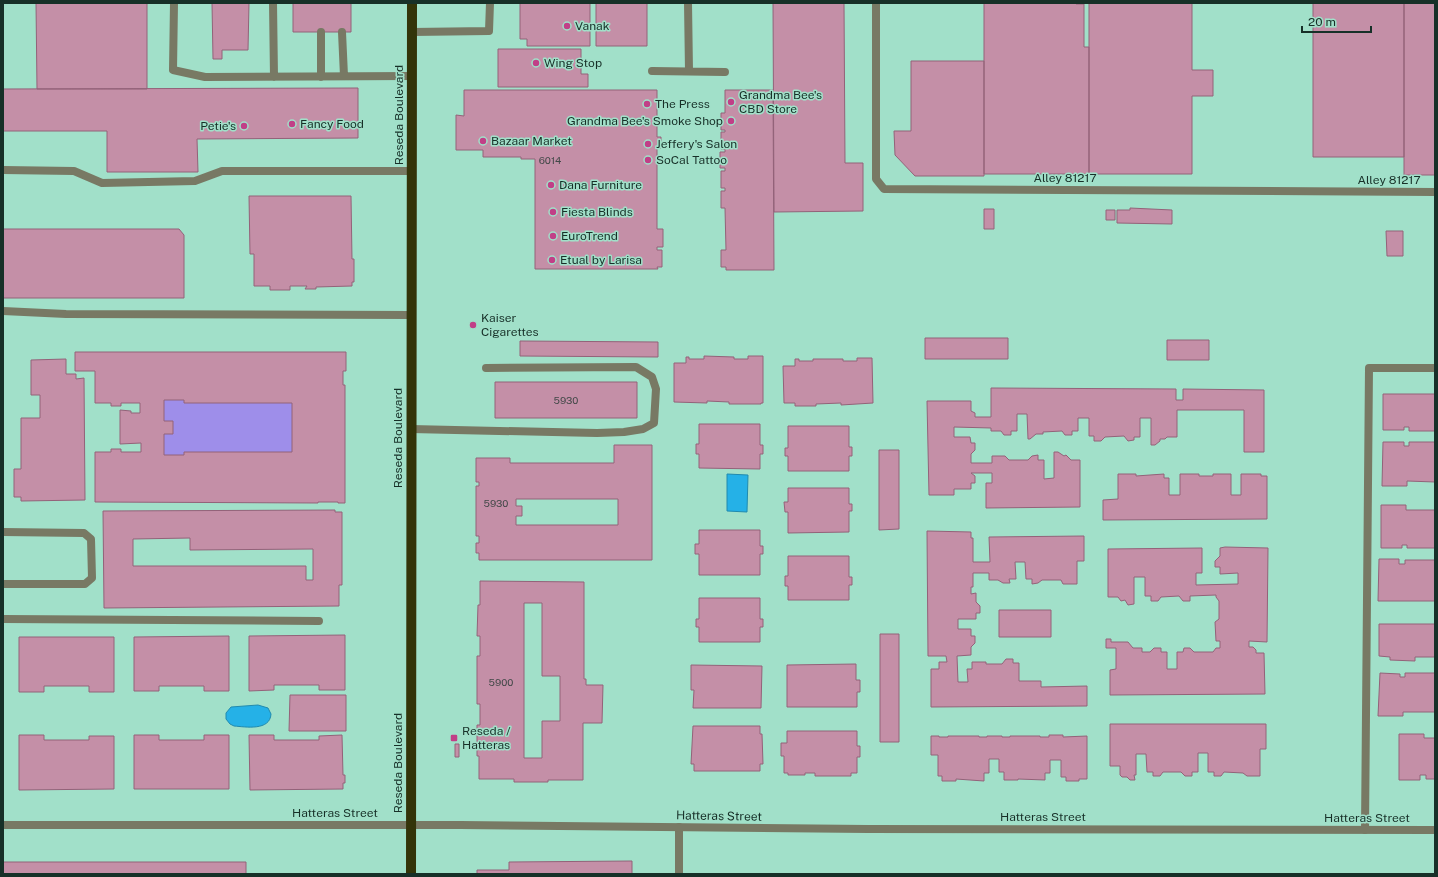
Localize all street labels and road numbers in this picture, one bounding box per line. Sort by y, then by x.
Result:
street label: Reseda Boulevard [392,65,406,165]
street label: Alley 81217 [1033,171,1097,185]
street label: Alley 81217 [1357,173,1421,187]
street label: Reseda Boulevard [391,388,405,488]
street label: Reseda Boulevard [391,713,405,813]
street label: Hatteras Street [292,806,378,820]
street label: Hatteras Street [676,808,762,824]
street label: Hatteras Street [1000,810,1086,824]
street label: Hatteras Street [1324,811,1410,825]

